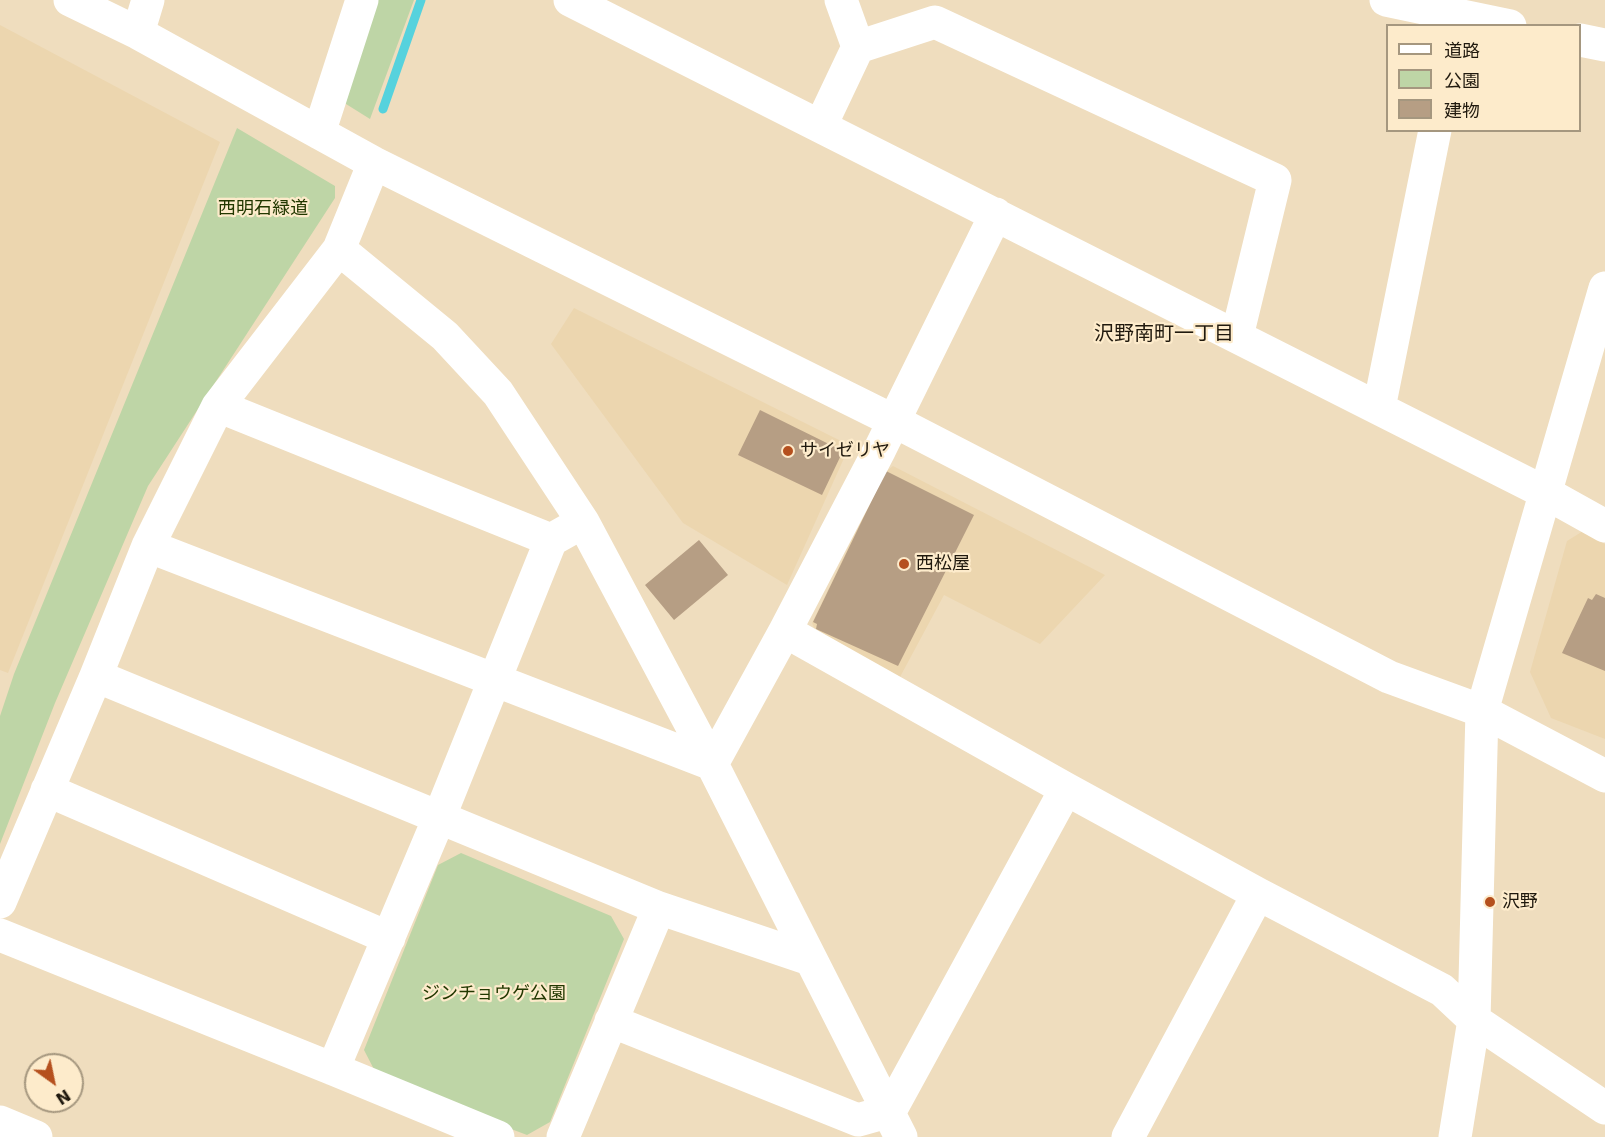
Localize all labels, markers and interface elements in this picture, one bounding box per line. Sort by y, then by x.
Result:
legend [1386,24,1581,132]
text: 道路 [1444,40,1480,61]
text: 公園 [1444,70,1480,91]
text: 建物 [1444,100,1480,121]
park label: 西明石緑道 [218,198,308,220]
district label: 沢野南町一丁目 [1094,323,1234,347]
place label: サイゼリヤ [800,440,890,462]
marker: サイゼリヤ [781,444,795,458]
place label: 西松屋 [916,553,970,575]
marker: 西松屋 [897,557,911,571]
place label: 沢野 [1502,891,1538,913]
marker: 沢野 [1483,895,1497,909]
park label: ジンチョウゲ公園 [422,983,566,1005]
north arrow [24,1053,84,1113]
text: N [52,1085,74,1108]

